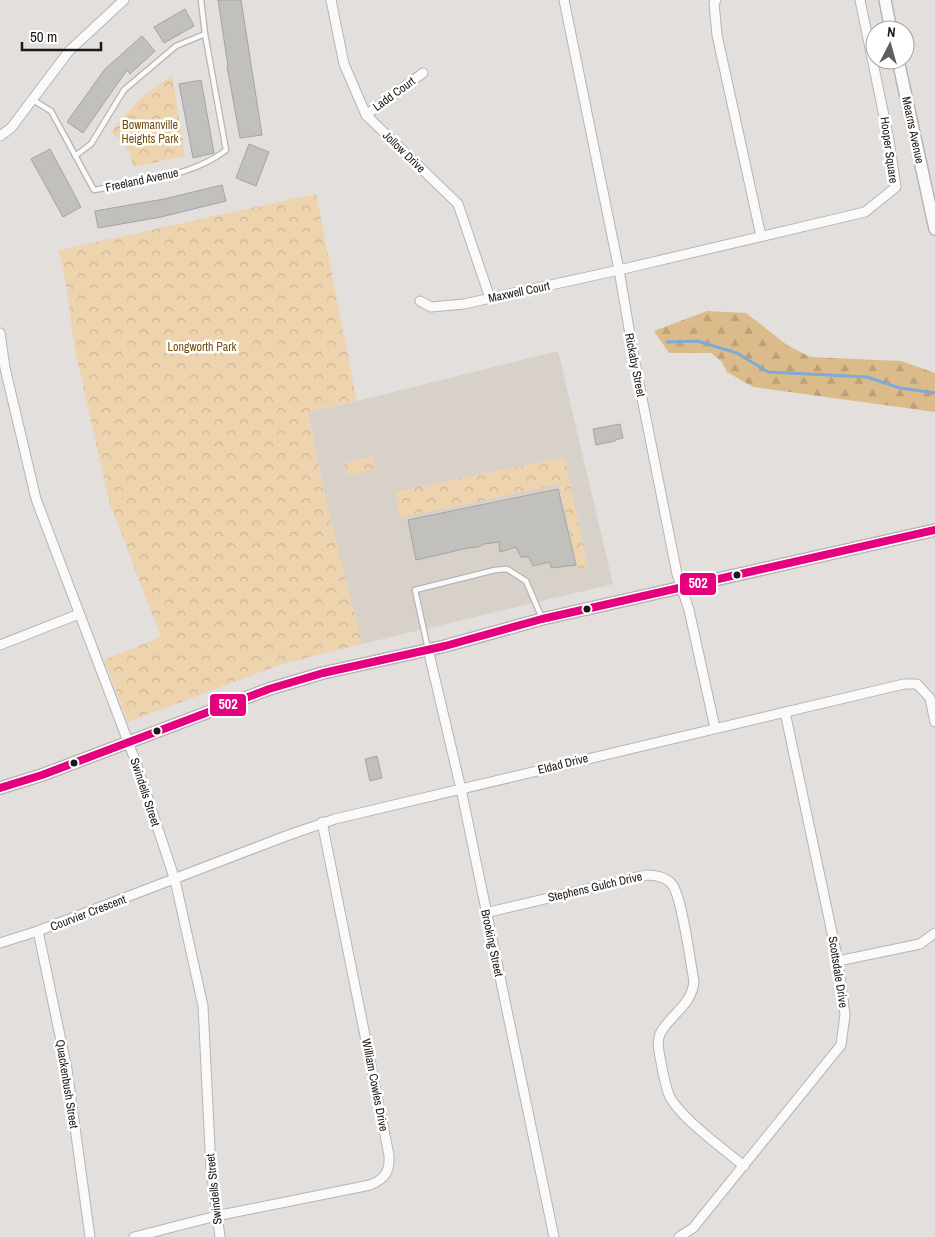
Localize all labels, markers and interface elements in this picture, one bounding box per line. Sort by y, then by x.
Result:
scale bar [22,20,101,52]
north arrow [865,20,915,70]
text: N [886,23,896,41]
text: 50 m [30,26,57,47]
street label: Ladd Court [370,73,419,115]
street label: Mearns Avenue [898,95,928,165]
street label: Hooper Square [876,116,902,184]
park label: Bowmanville Heights Park [122,117,179,147]
street label: Jollow Drive [379,128,429,176]
street label: Freeland Avenue [104,164,180,196]
street label: Maxwell Court [487,278,551,306]
street label: Rickaby Street [621,332,649,398]
park label: Longworth Park [168,339,237,355]
unlabelled marker [732,570,742,580]
line badge: 502 [679,572,717,596]
text: 502 [688,574,708,592]
unlabelled marker [582,604,592,614]
line badge: 502 [209,693,247,717]
text: 502 [218,695,238,713]
unlabelled marker [152,726,162,736]
street label: Eldad Drive [536,750,590,778]
street label: Swindells Street [126,756,164,829]
unlabelled marker [69,758,79,768]
street label: Stephens Gulch Drive [546,868,644,906]
street label: Courvier Crescent [48,891,128,935]
street label: Brooking Street [477,908,507,978]
street label: Scottsdale Drive [824,935,852,1009]
street label: William Cowles Drive [358,1037,392,1133]
street label: Quackenbush Street [52,1038,82,1130]
street label: Swindells Street [202,1153,226,1225]

